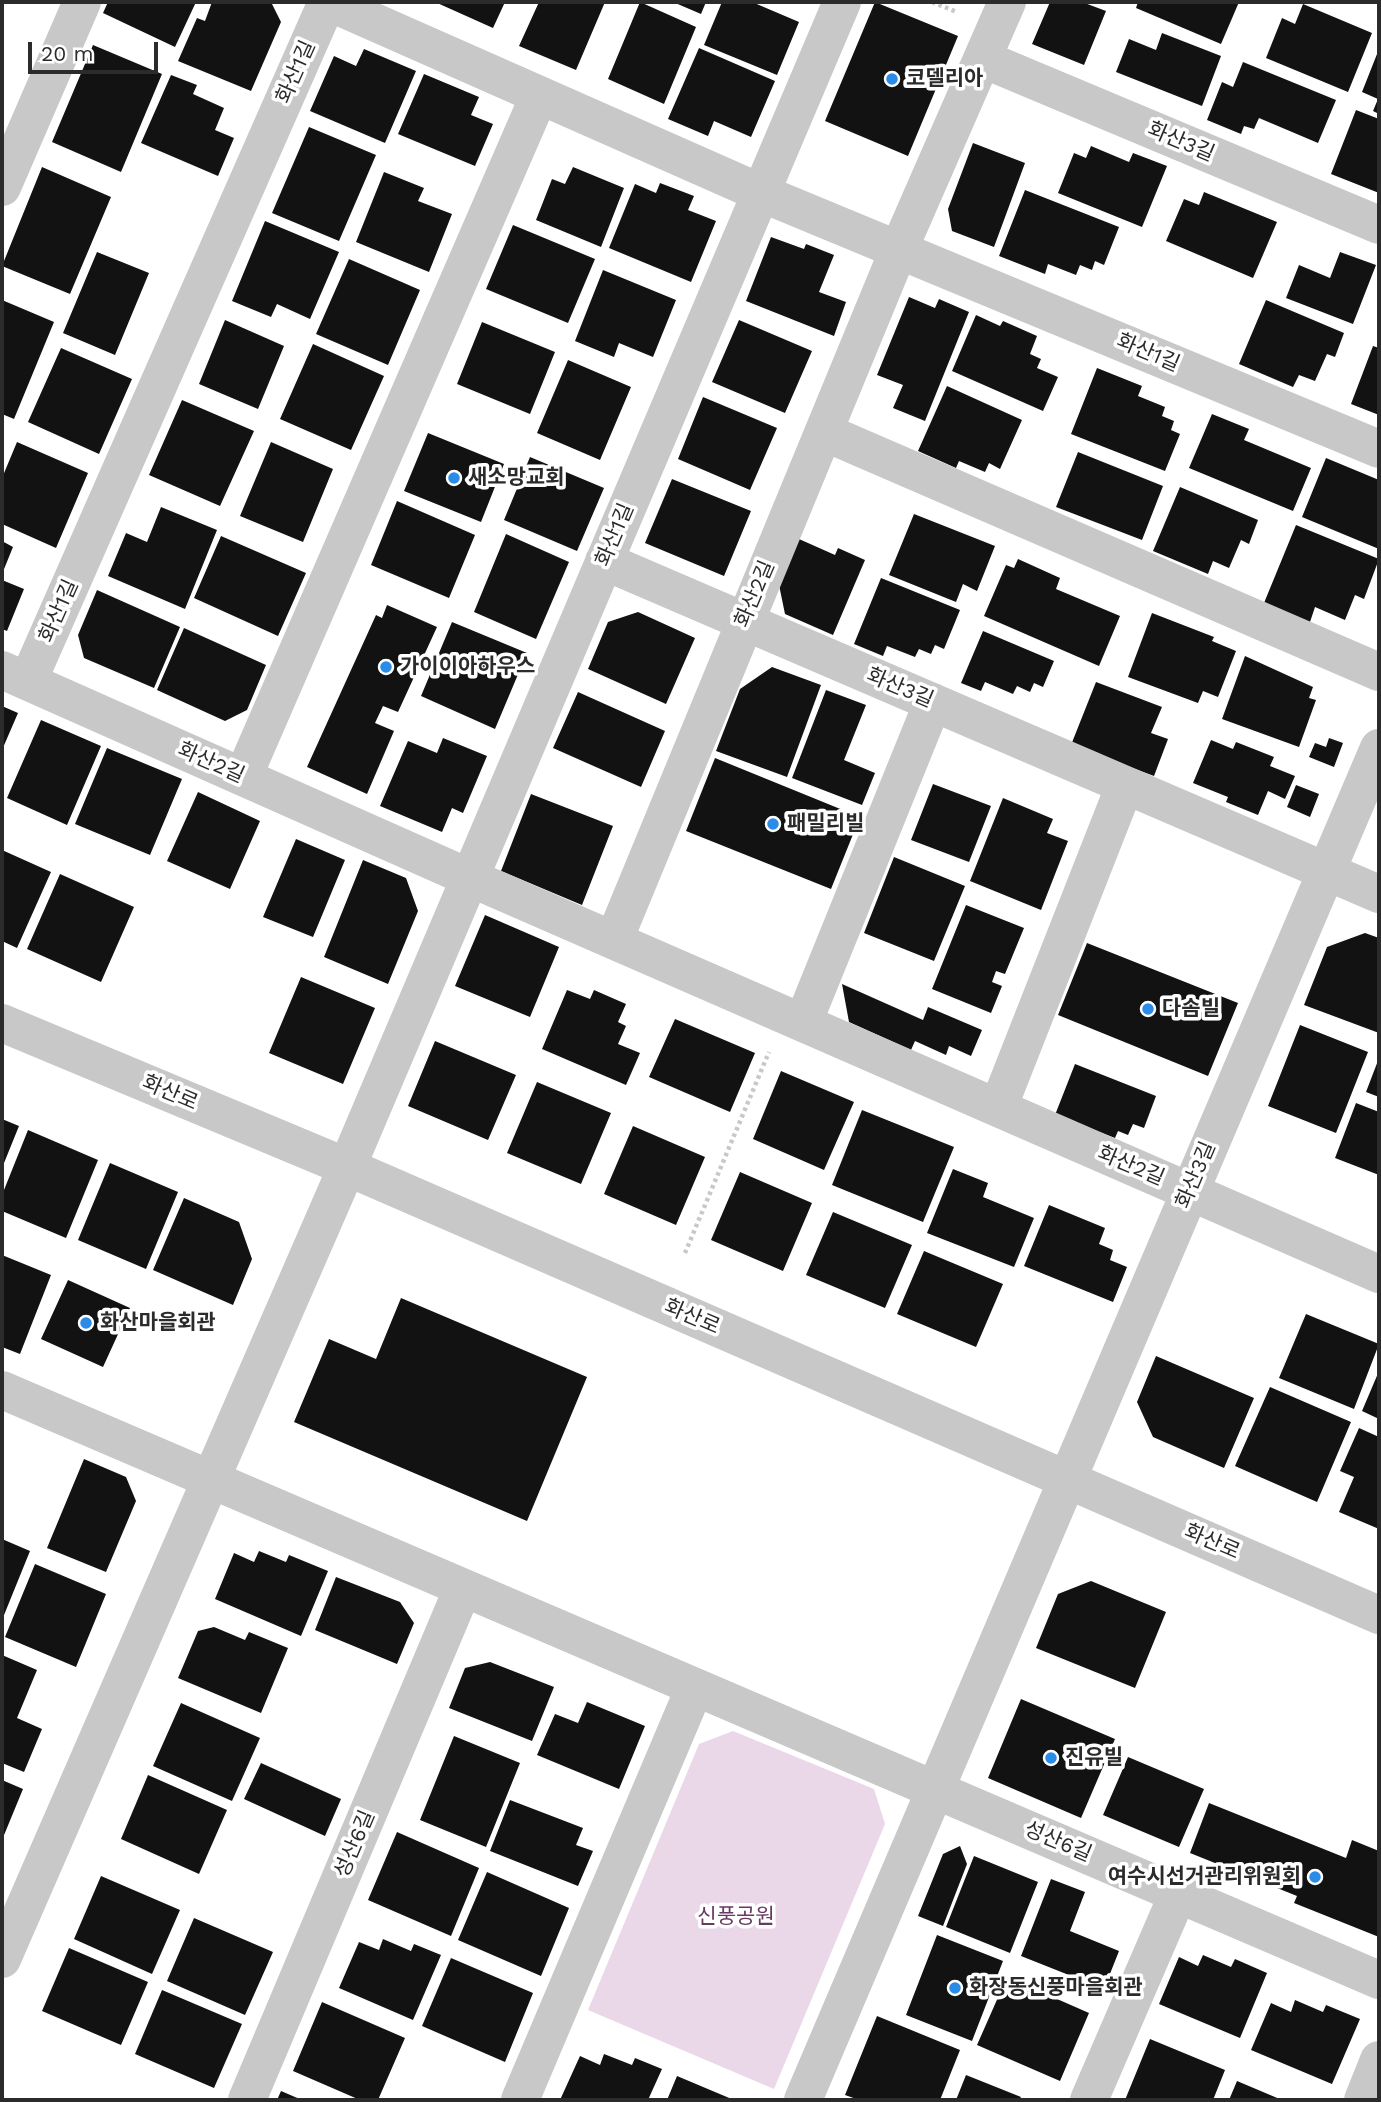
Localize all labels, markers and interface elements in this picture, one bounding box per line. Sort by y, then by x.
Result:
scale bar [32,28,161,72]
street label: 화산1길 [271,37,321,107]
text: 20 m [41,41,93,66]
place label: 코델리아 [906,66,983,92]
marker: 코델리아 [884,71,900,87]
street label: 화산3길 [1144,117,1218,167]
street label: 화산1길 [1113,328,1183,378]
place label: 새소망교회 [468,465,565,491]
marker: 새소망교회 [446,470,462,486]
street label: 화산1길 [590,500,640,570]
street label: 화산2길 [730,557,780,631]
street label: 화산1길 [34,576,84,646]
place label: 가이이아하우스 [400,654,535,680]
marker: 가이이아하우스 [378,659,394,675]
street label: 화산3길 [863,663,937,713]
street label: 화산2길 [174,737,248,789]
place label: 패밀리빌 [787,811,864,837]
marker: 패밀리빌 [765,816,781,832]
place label: 다솜빌 [1162,996,1220,1022]
marker: 다솜빌 [1140,1001,1156,1017]
street label: 화산로 [138,1070,202,1116]
street label: 화산3길 [1171,1138,1221,1212]
street label: 화산2길 [1094,1141,1168,1191]
street label: 화산로 [660,1294,724,1340]
place label: 화산마을회관 [100,1310,216,1336]
marker: 화산마을회관 [78,1315,94,1331]
street label: 화산로 [1180,1519,1244,1565]
place label: 진유빌 [1065,1745,1123,1771]
marker: 진유빌 [1043,1750,1059,1766]
street label: 성산6길 [330,1807,380,1881]
street label: 성산6길 [1021,1817,1095,1867]
place label: 여수시선거관리위원회 [1108,1864,1301,1890]
marker: 여수시선거관리위원회 [1307,1869,1323,1885]
park label: 신풍공원 [697,1904,775,1930]
place label: 화장동신풍마을회관 [969,1975,1143,2001]
marker: 화장동신풍마을회관 [947,1980,963,1996]

